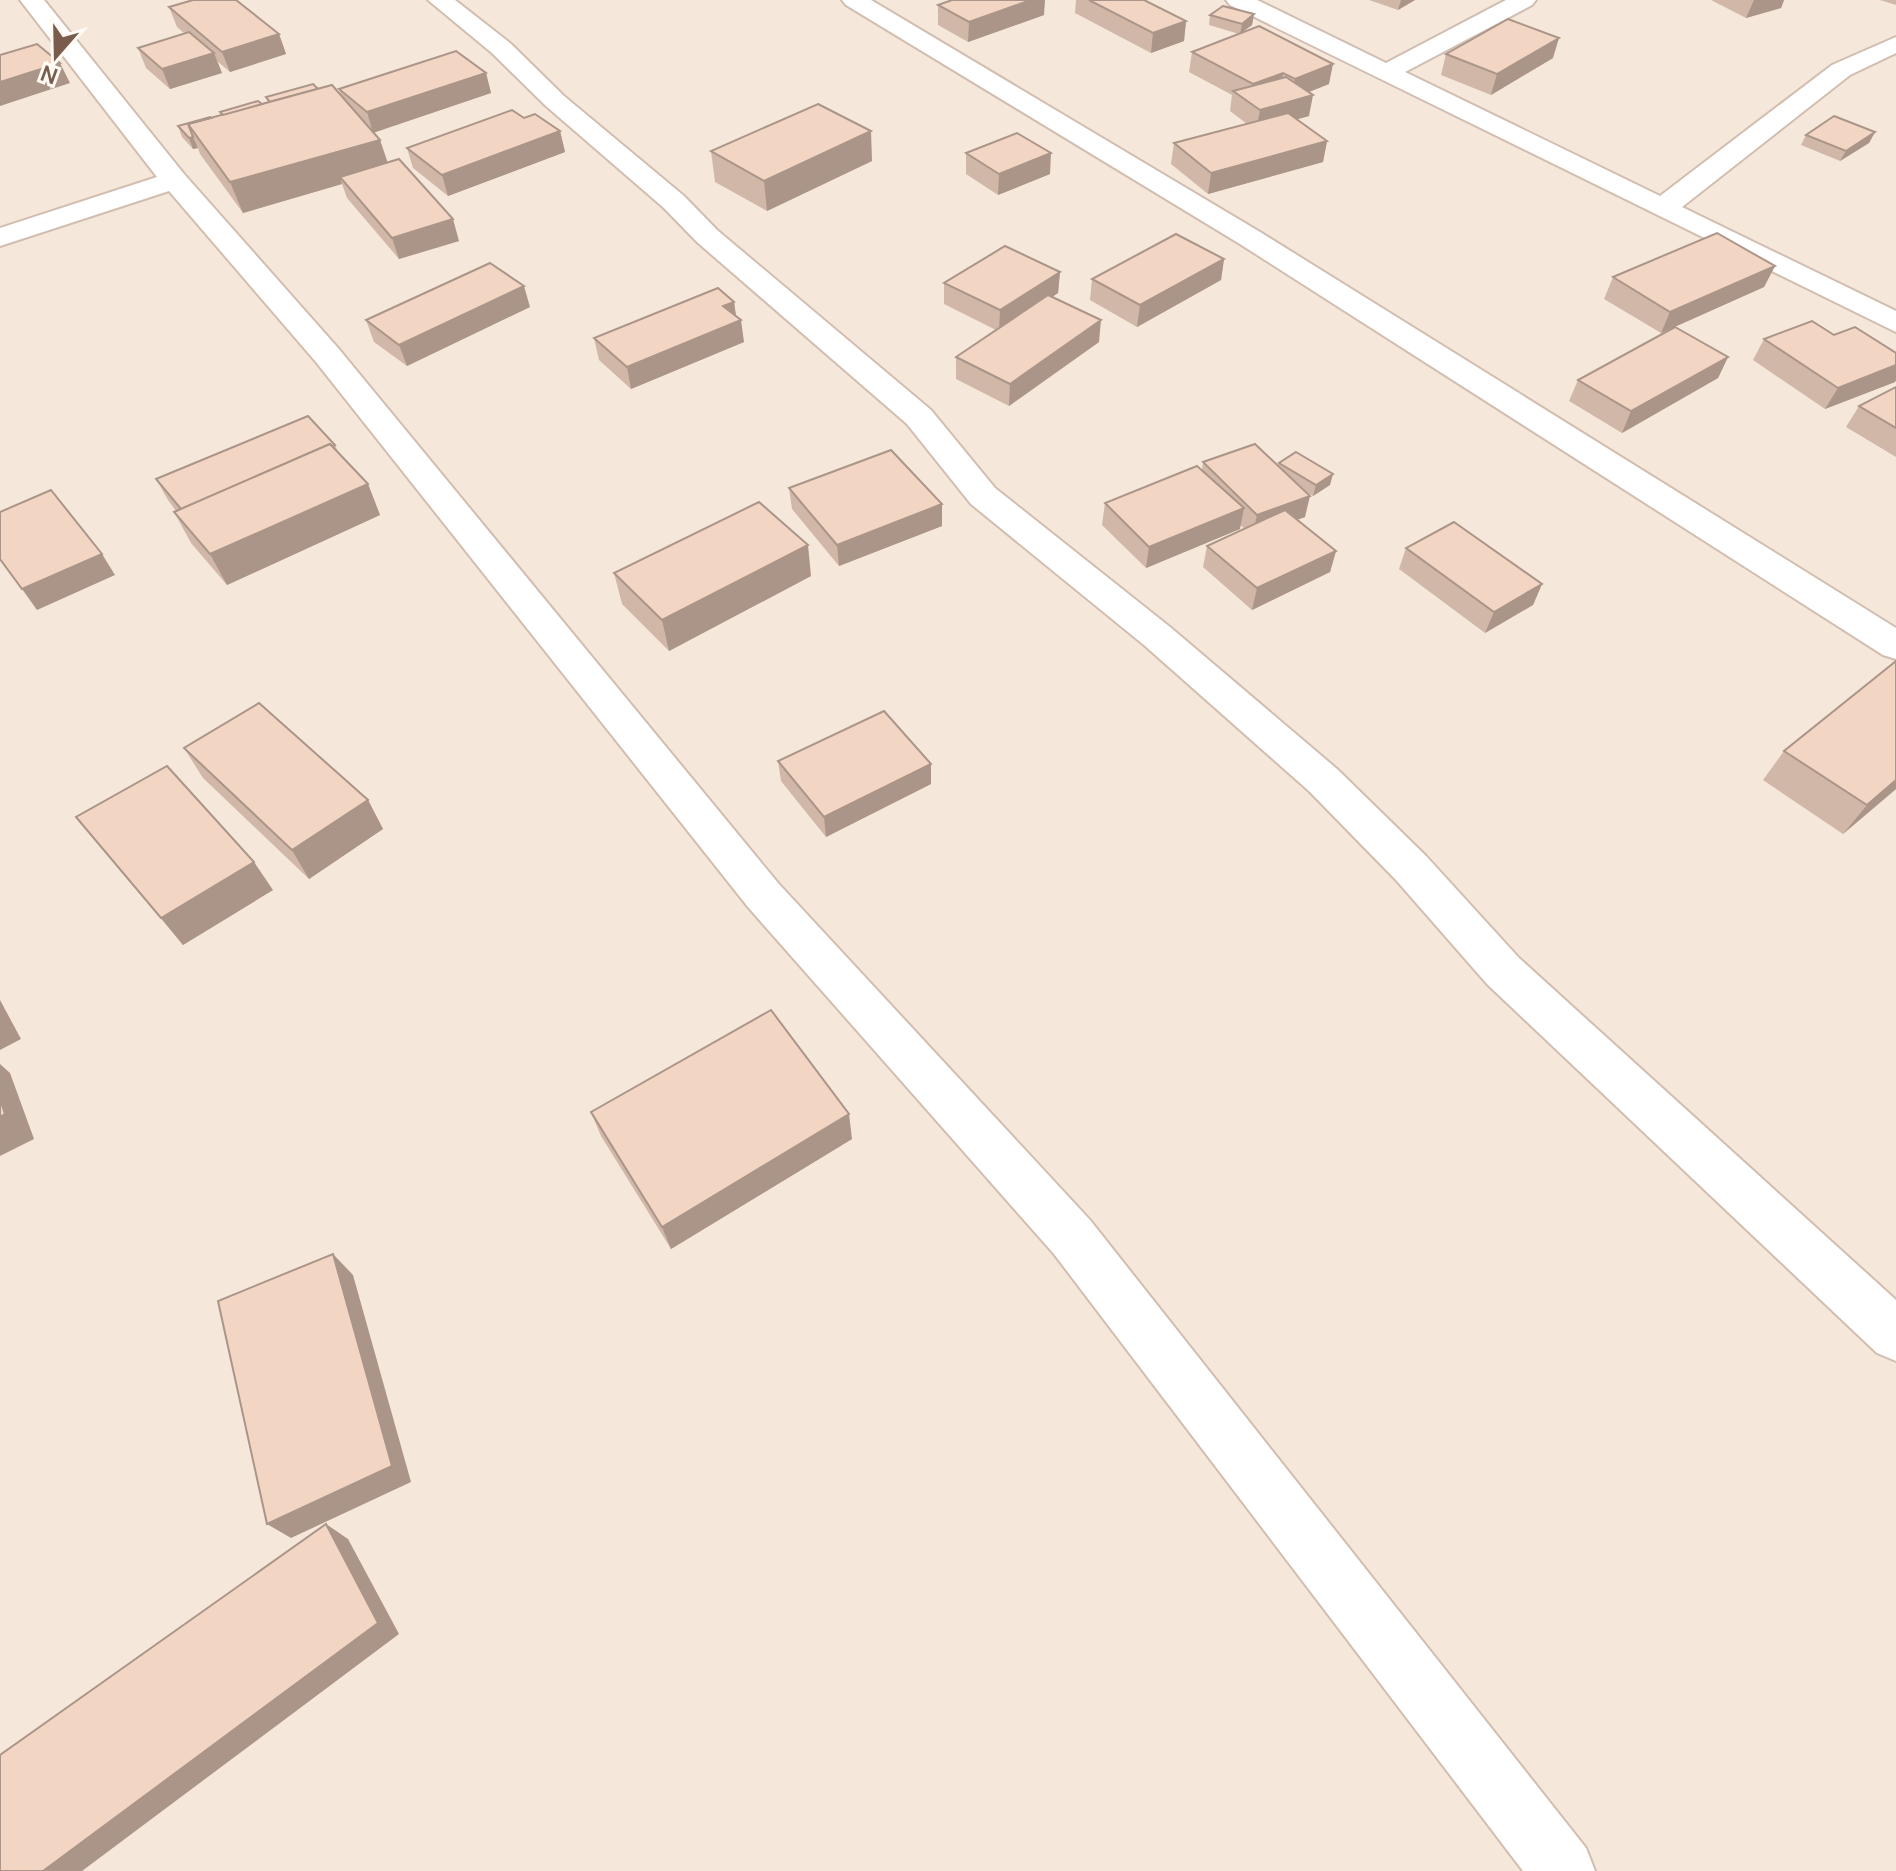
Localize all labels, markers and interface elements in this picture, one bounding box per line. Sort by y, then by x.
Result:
north arrow [16,16,96,96]
text: N [37,58,62,92]

